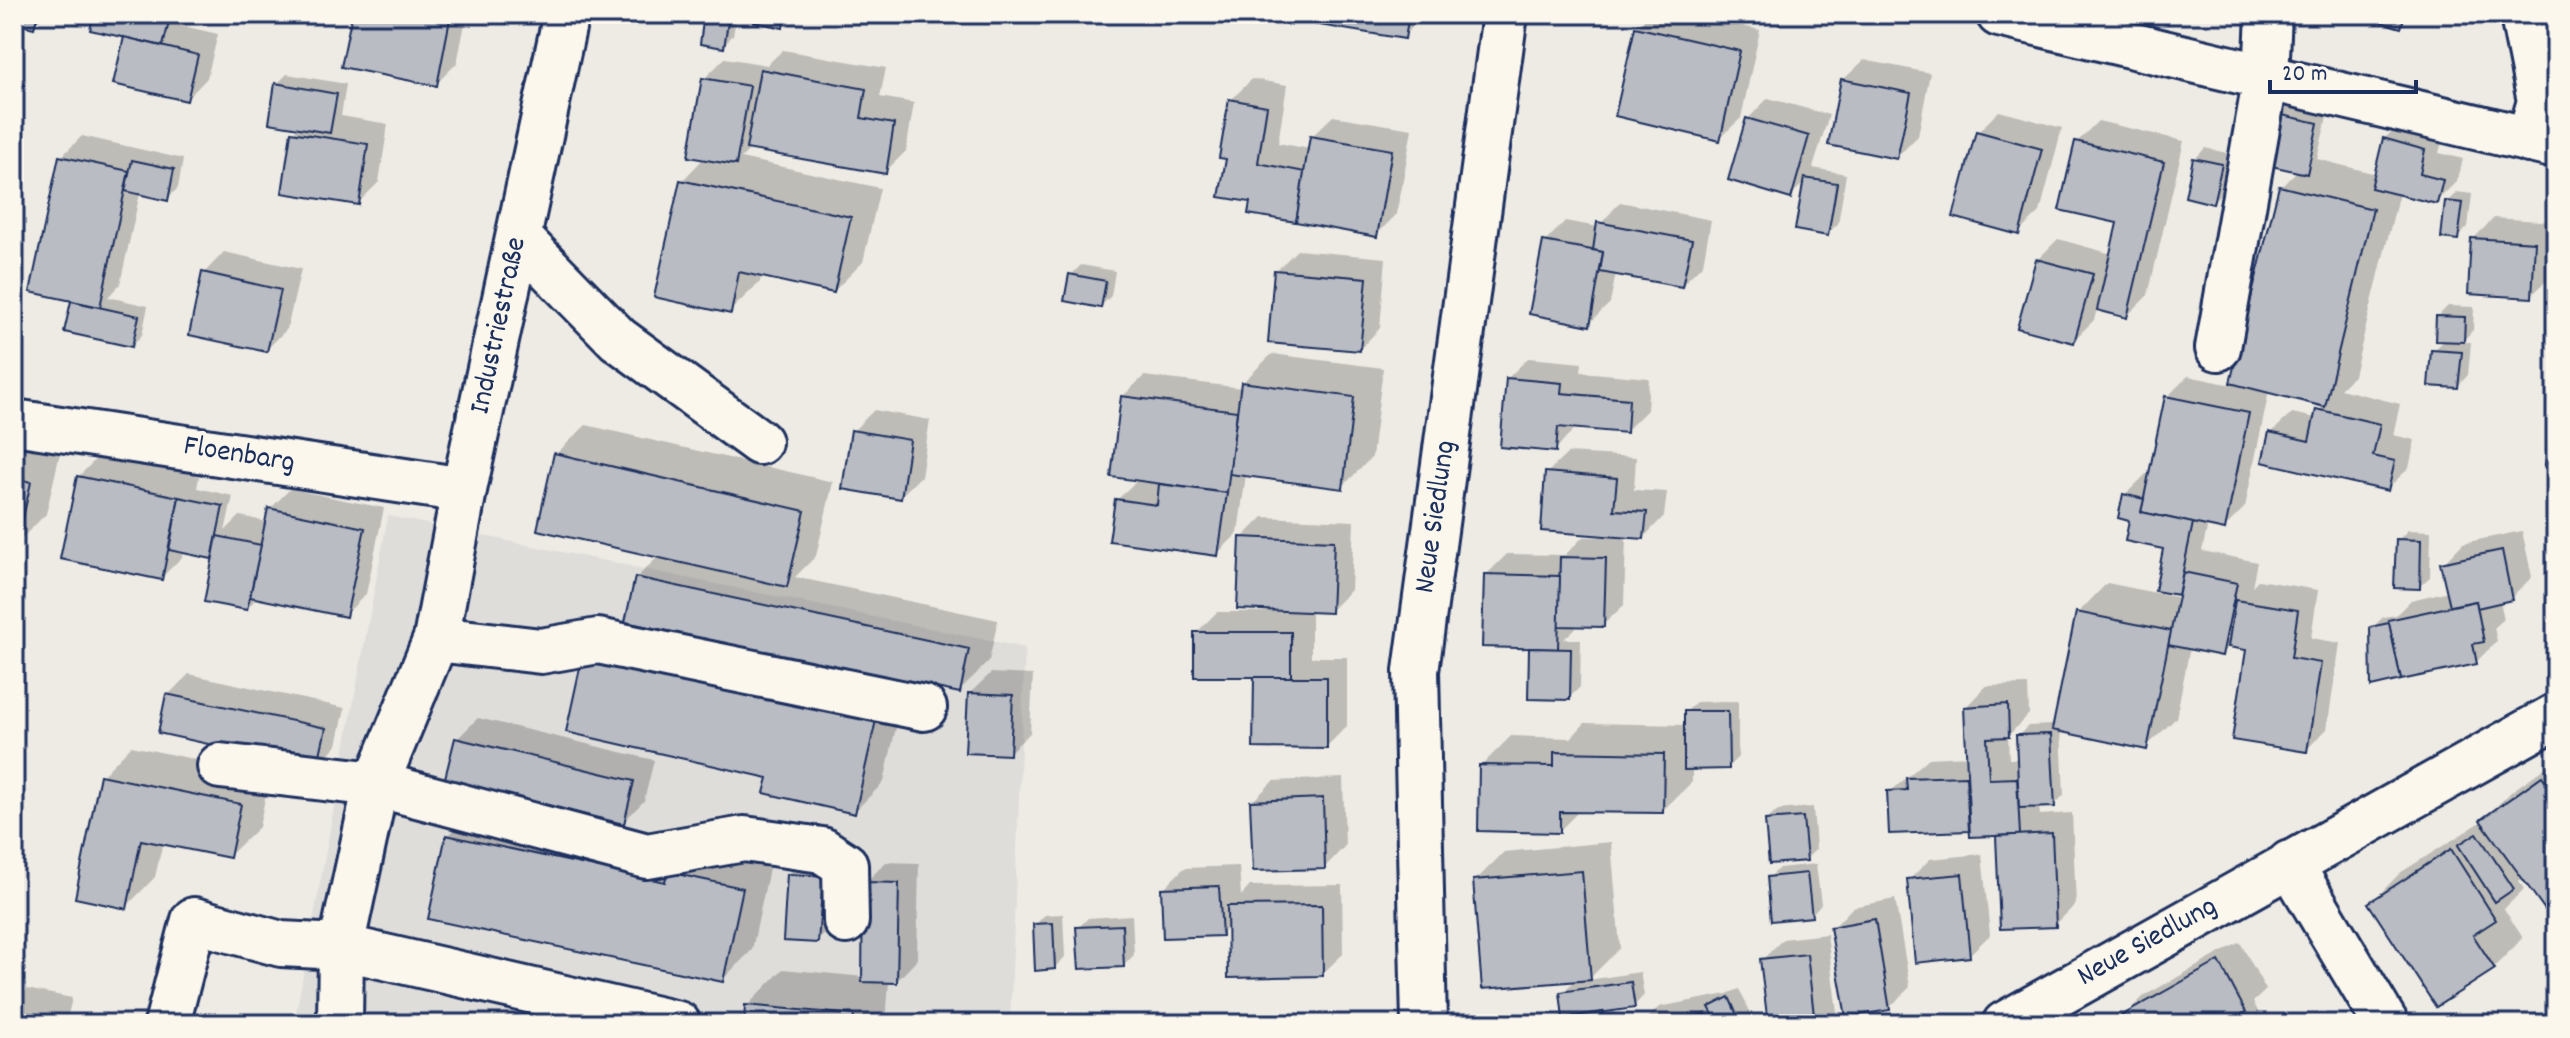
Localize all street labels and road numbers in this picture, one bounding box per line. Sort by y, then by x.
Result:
street label: Industriestraße [460,233,540,419]
street label: Floenbarg [180,426,298,486]
street label: Neue Siedlung [1405,438,1469,596]
street label: Neue Siedlung [2070,887,2226,999]

